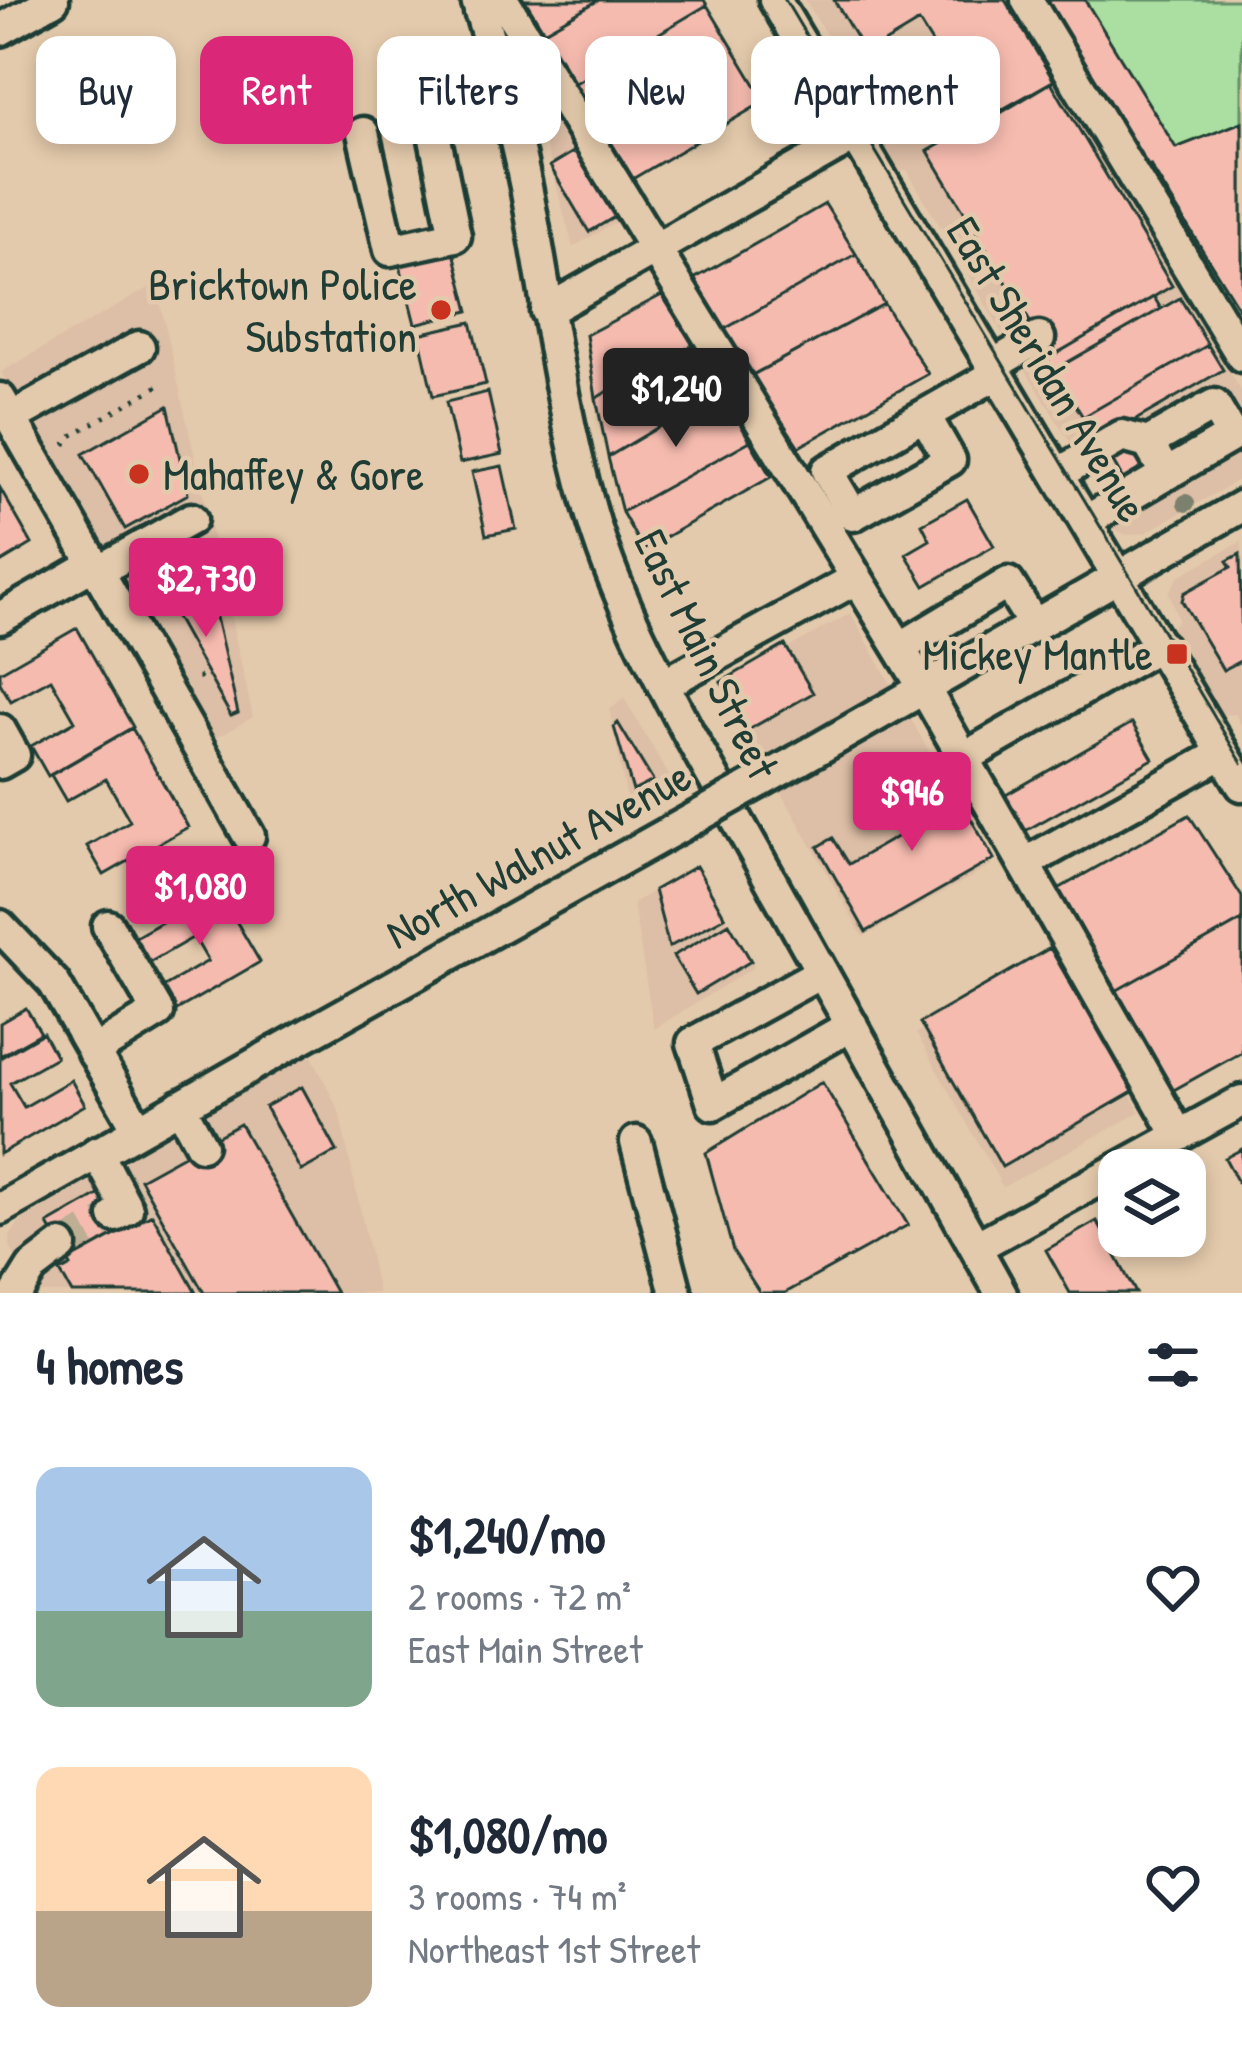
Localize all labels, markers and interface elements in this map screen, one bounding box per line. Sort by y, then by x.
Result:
chip: Buy [36,36,176,144]
chip: Rent [200,36,353,144]
chip: Filters [377,36,561,144]
chip: New [585,36,727,144]
chip: Apartment [751,36,1000,144]
street label: East Sheridan Avenue [933,205,1164,533]
place label: Bricktown Police Substation [148,253,417,366]
marker: Bricktown Police Substation [428,297,454,323]
pin: $1,240 [578,348,774,450]
text: $1,240 [630,360,722,413]
place label: Mahaffey & Gore [163,443,424,504]
marker: Mahaffey & Gore [126,461,152,487]
street label: East Main Street [621,519,794,789]
pin: $2,730 [108,538,304,640]
text: $2,730 [156,550,256,603]
place label: Mickey Mantle [923,623,1153,684]
marker: Mickey Mantle [1164,641,1190,667]
street label: North Walnut Avenue [374,744,701,963]
pin: $946 [841,752,983,854]
text: $946 [880,764,944,817]
pin: $1,080 [102,846,298,948]
text: $1,080 [153,858,247,911]
map controls [1098,1149,1206,1257]
button: layers [1098,1149,1206,1257]
text: 4 homes [36,1331,183,1400]
icon: filters [1140,1332,1206,1398]
text: $1,240/mo [408,1500,605,1569]
icon: home [132,1515,276,1659]
icon: heart [1140,1554,1206,1620]
text: 2 rooms · 72 m² [408,1569,631,1622]
text: East Main Street [408,1622,643,1675]
text: $1,080/mo [408,1800,607,1869]
icon: home [132,1815,276,1959]
icon: heart [1140,1854,1206,1920]
text: 3 rooms · 74 m² [408,1869,627,1922]
text: Northeast 1st Street [408,1922,700,1975]

